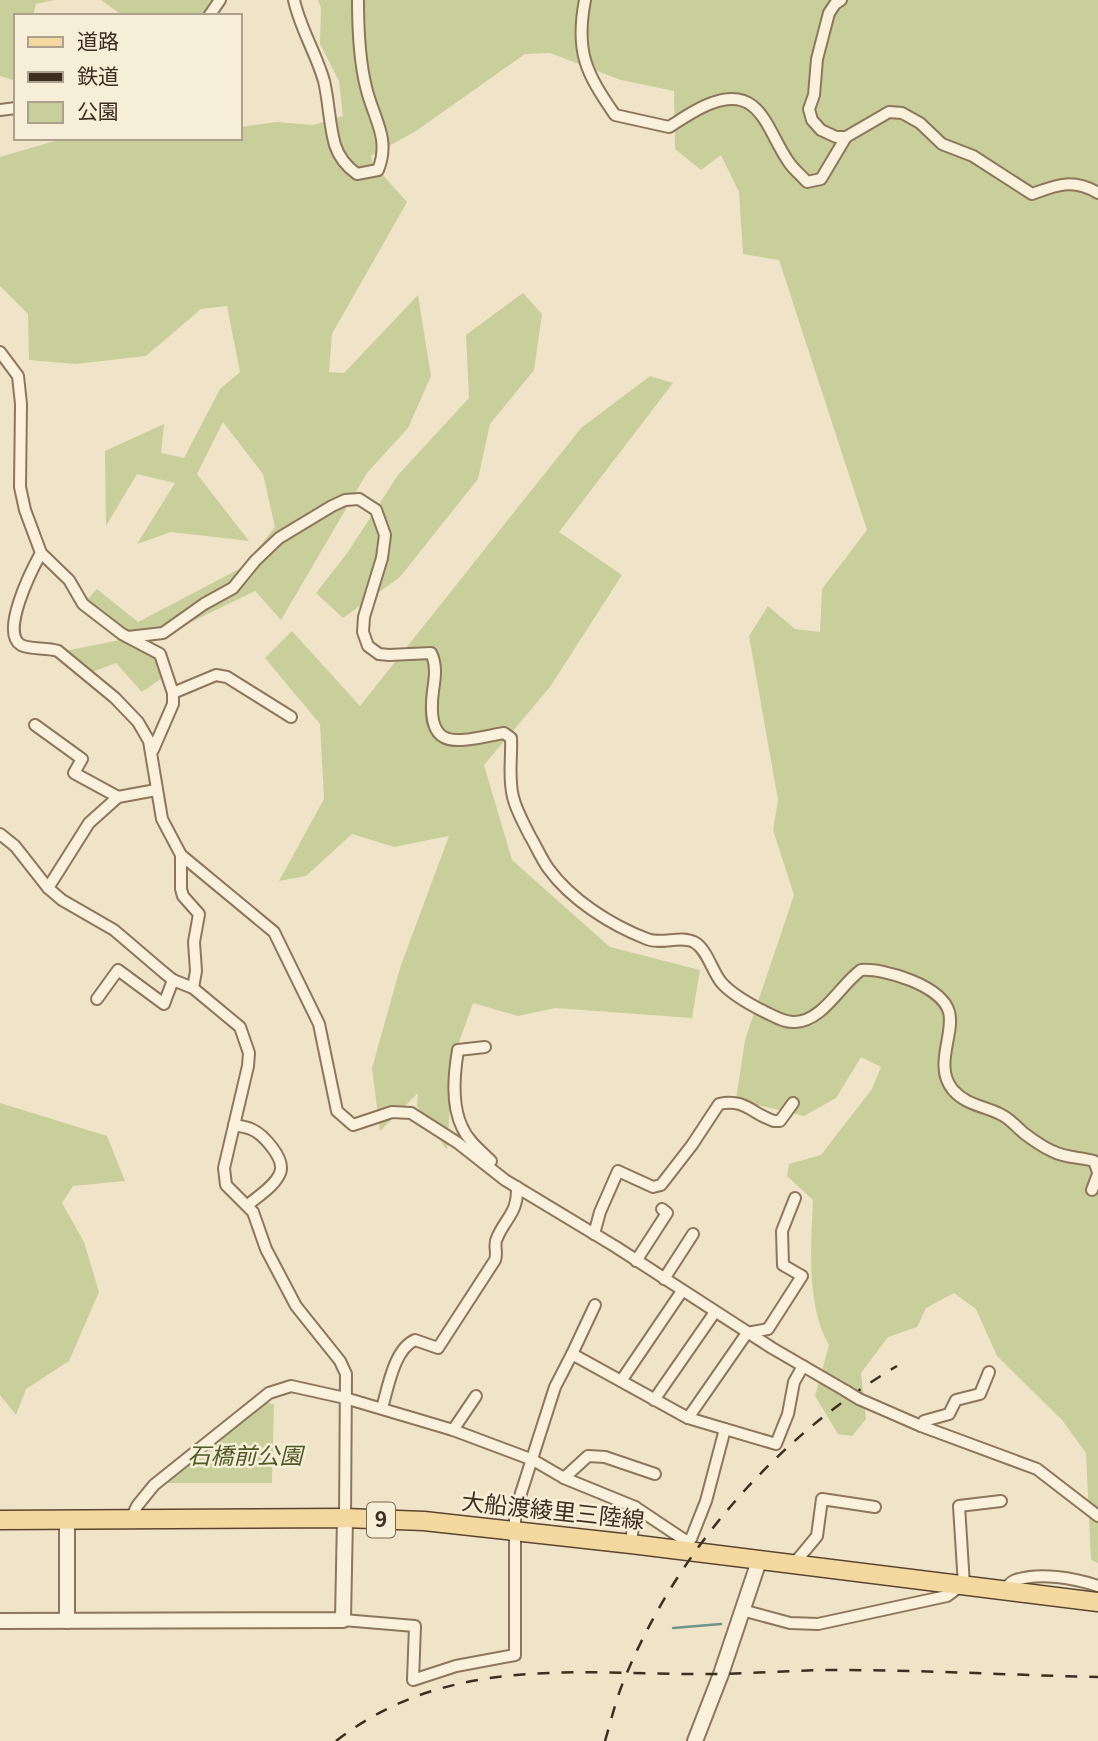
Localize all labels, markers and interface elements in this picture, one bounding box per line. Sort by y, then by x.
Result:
legend [14,14,242,140]
text: 道路 [77,25,119,55]
text: 鉄道 [77,60,119,90]
text: 公園 [77,95,119,125]
park label: 石橋前公園 [188,1437,306,1471]
street label: 大船渡綾里三陸線 [460,1482,646,1536]
road number: 9 [367,1502,395,1538]

